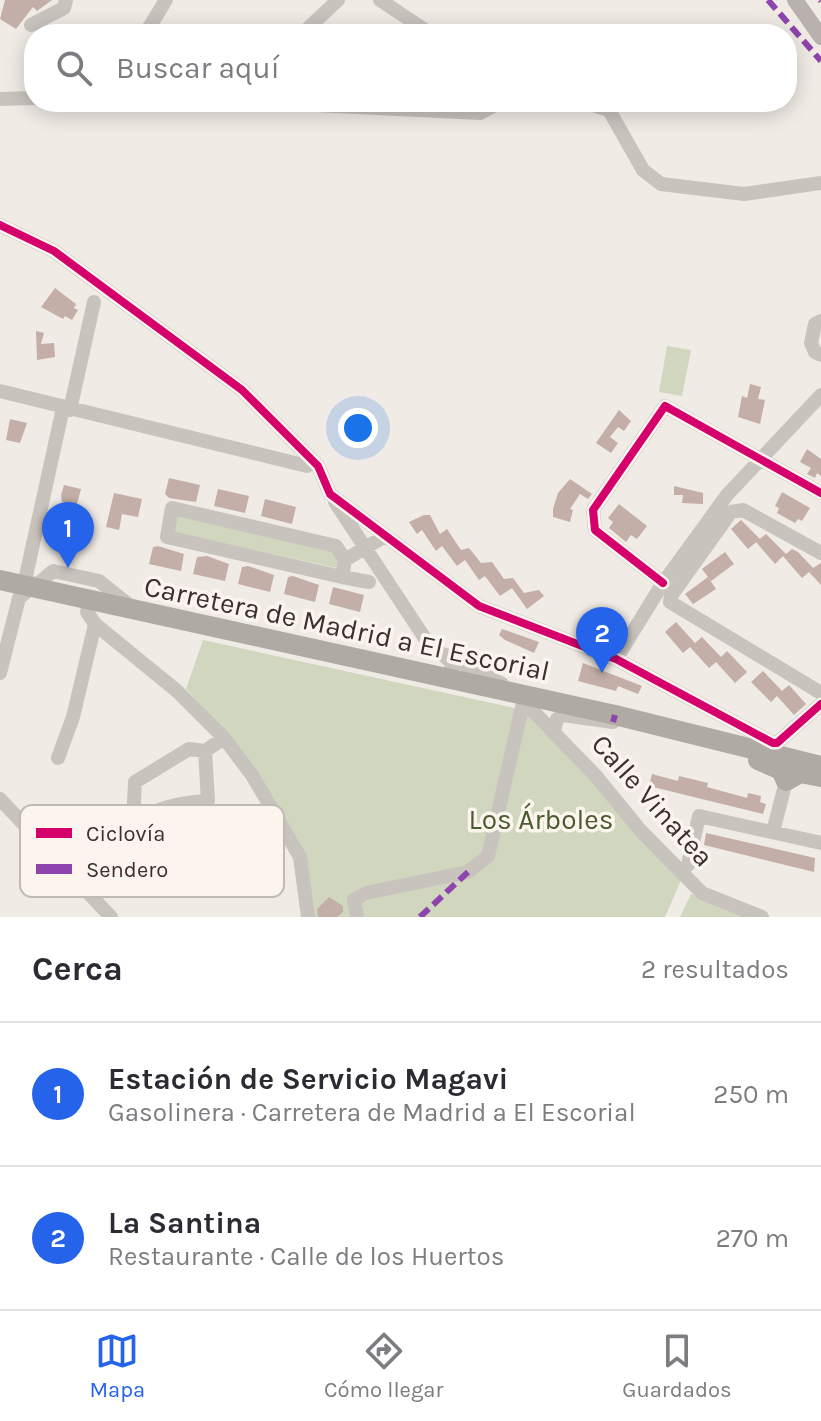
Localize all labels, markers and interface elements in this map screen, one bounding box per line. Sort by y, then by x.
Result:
search box [24,24,797,112]
icon: search [52,46,96,90]
text: Buscar aquí [116,50,280,86]
your location [338,408,378,448]
pin: 1 [42,502,94,568]
street label: Carretera de Madrid a El Escorial [141,569,553,688]
pin: 2 [576,607,628,673]
street label: Calle Vinatea [585,728,720,873]
park label: Los Árboles [469,802,613,836]
legend [20,805,284,897]
text: Ciclovía [86,821,165,847]
text: Sendero [86,857,168,883]
text: Cerca [32,949,123,989]
text: 2 resultados [641,954,789,985]
text: Estación de Servicio Magavi [108,1061,508,1097]
text: 1 [53,1079,63,1110]
text: 250 m [713,1079,789,1110]
text: Gasolinera · Carretera de Madrid a El Escorial [108,1097,636,1128]
text: La Santina [108,1205,261,1241]
text: 2 [50,1223,66,1254]
text: 270 m [716,1223,789,1254]
text: Restaurante · Calle de los Huertos [108,1241,504,1272]
tab: Mapa [89,1329,145,1403]
tab: Cómo llegar [324,1329,443,1403]
tab: Guardados [622,1329,732,1403]

